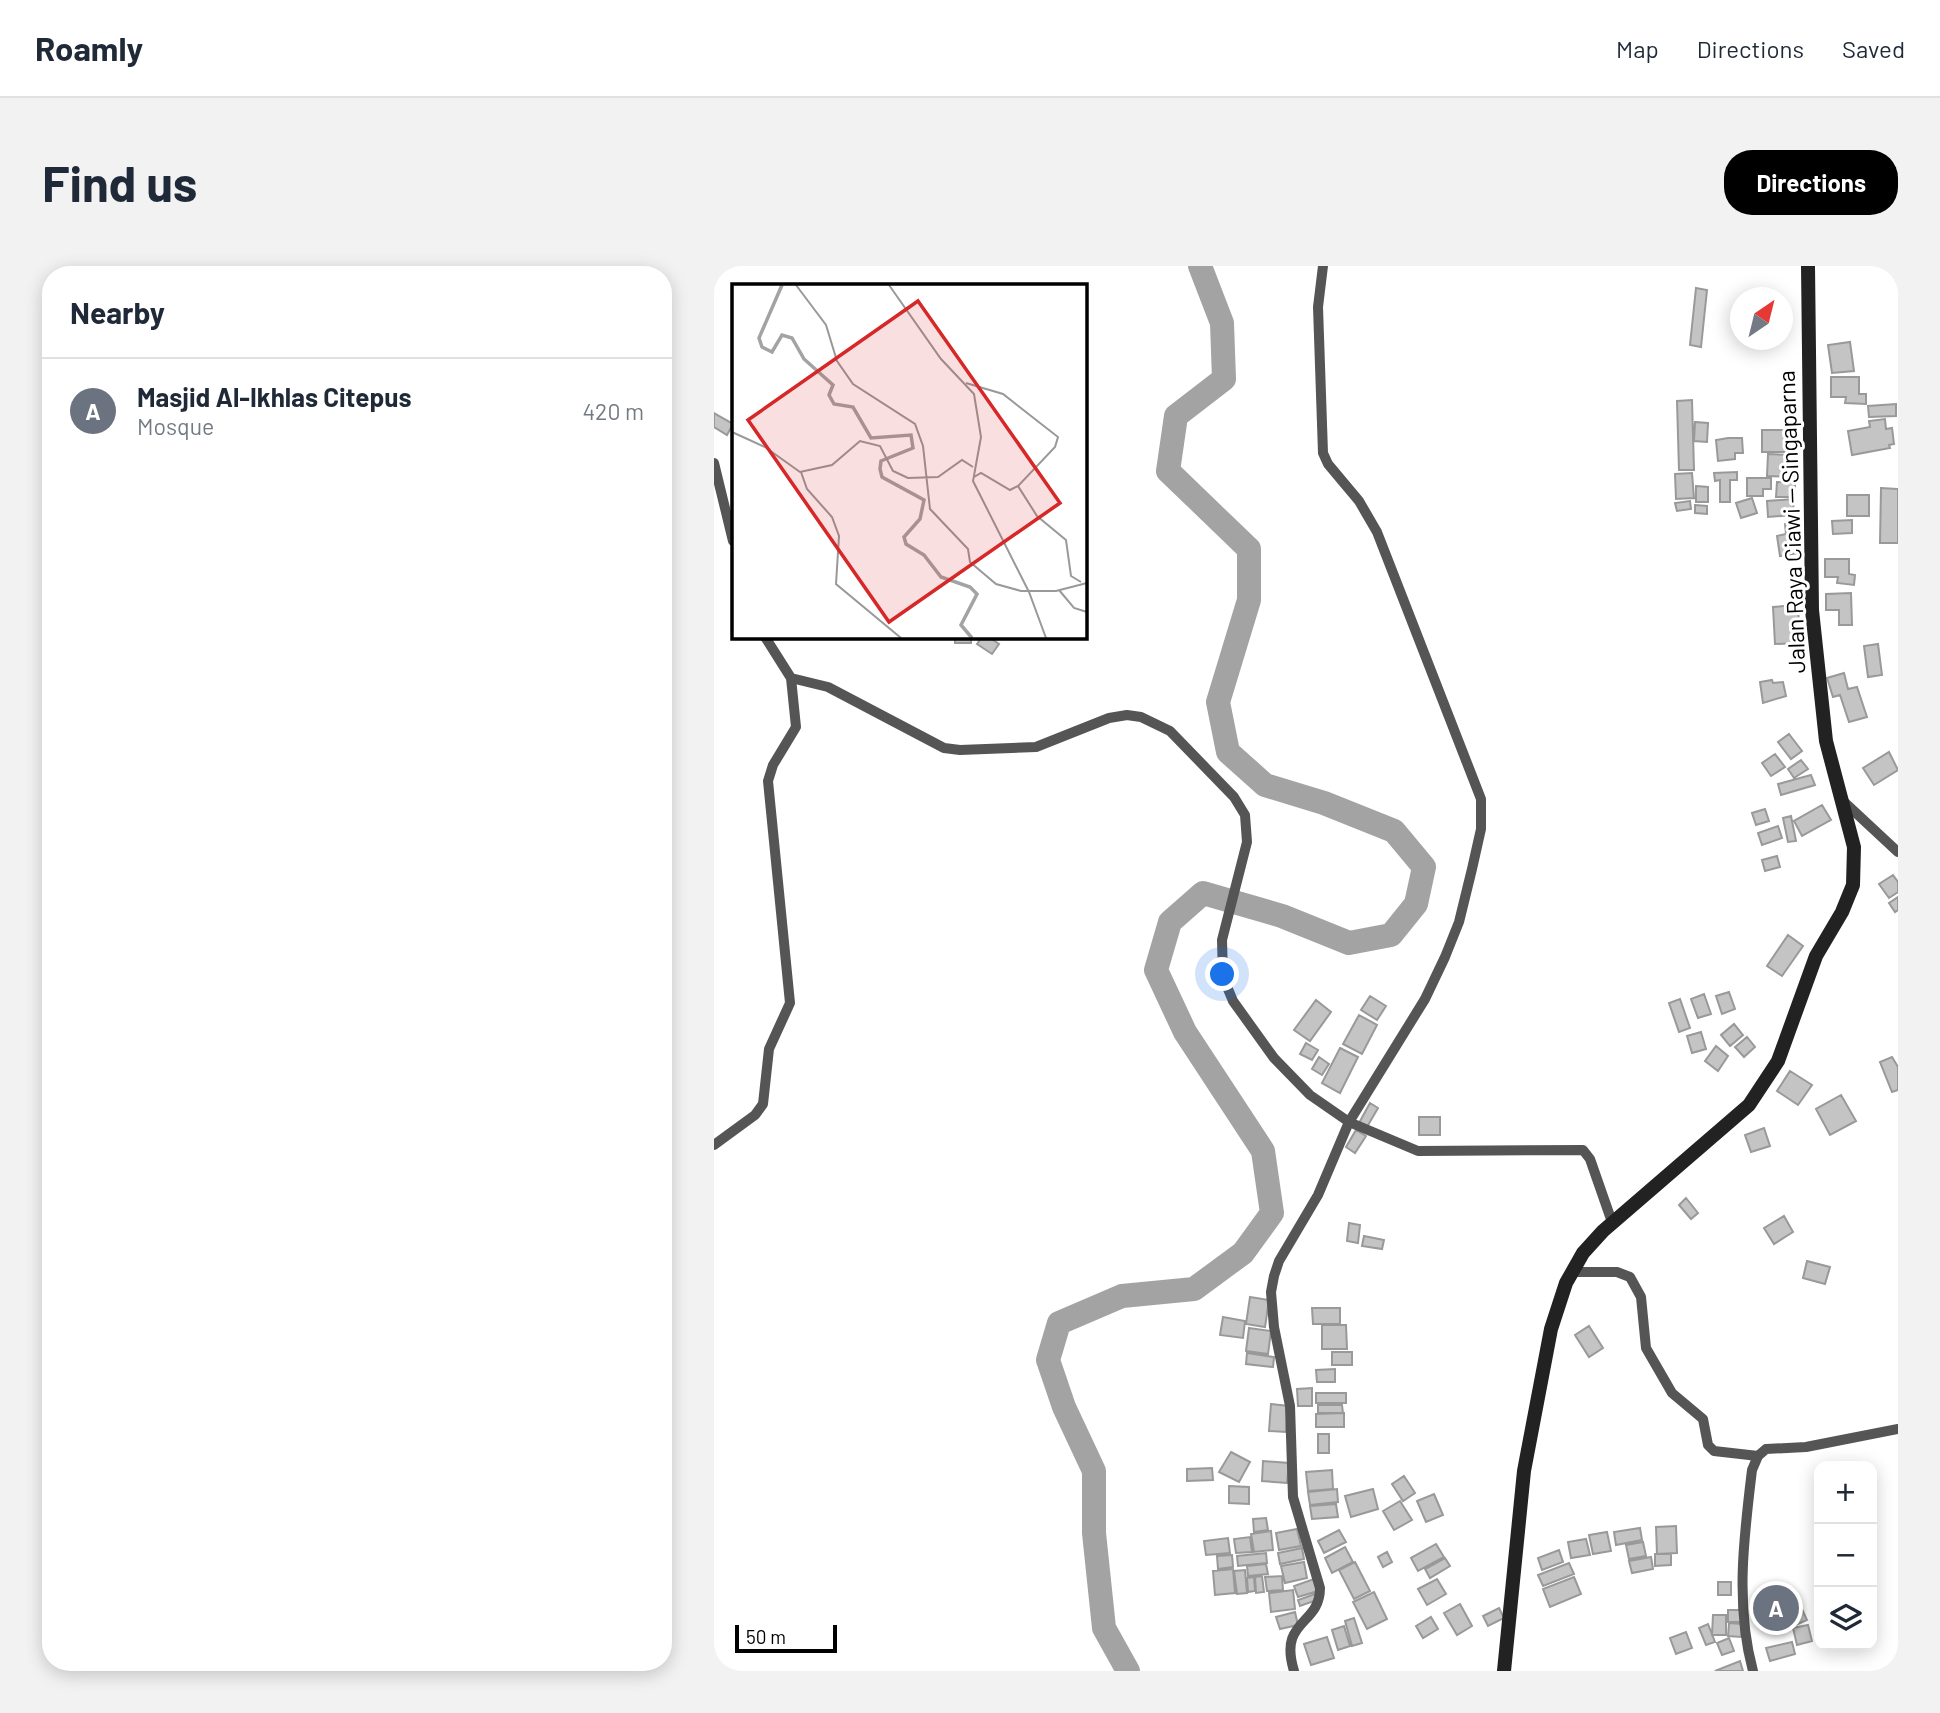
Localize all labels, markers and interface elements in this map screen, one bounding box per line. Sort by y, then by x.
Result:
text: Roamly [35,28,143,68]
text: Map [1616,34,1659,63]
text: Directions [1697,34,1804,63]
text: Saved [1842,34,1905,63]
button: Directions [1724,150,1898,215]
text: Find us [42,153,197,212]
inset map [732,284,1087,639]
north arrow [1730,287,1793,350]
text: Nearby [70,294,165,330]
street label: Jalan Raya Ciawi — Singaparna [1772,370,1810,674]
text: Masjid Al-Ikhlas Citepus [137,381,412,412]
text: A [85,397,101,425]
text: 420 m [582,397,644,425]
text: Mosque [137,412,214,440]
your location [1205,957,1239,991]
map controls [1814,1461,1877,1650]
button: + [1814,1461,1877,1524]
button: − [1814,1524,1877,1587]
pin: A [1753,1582,1799,1634]
button: layers [1814,1587,1877,1650]
scale bar [735,1622,836,1654]
text: 50 m [746,1625,786,1648]

